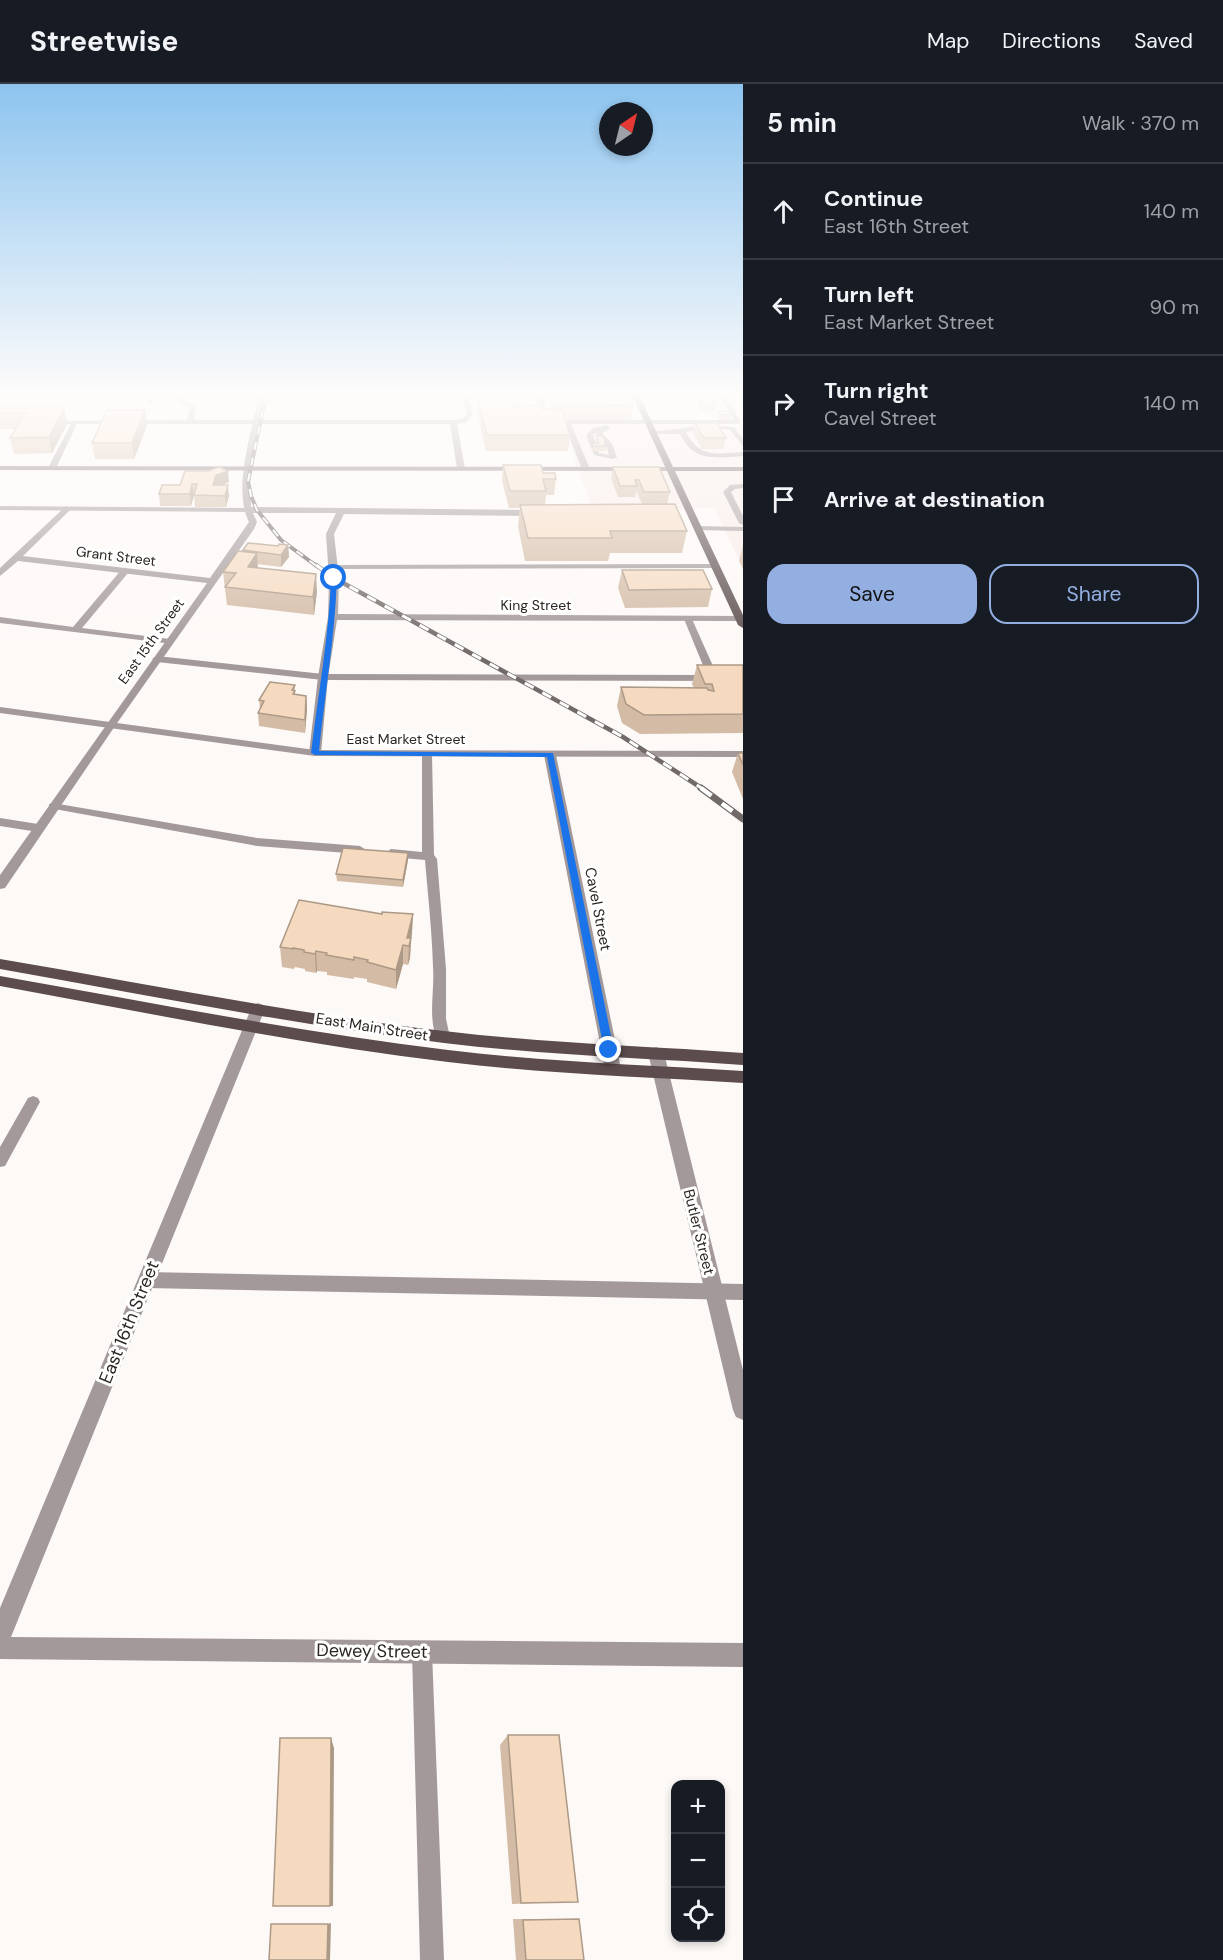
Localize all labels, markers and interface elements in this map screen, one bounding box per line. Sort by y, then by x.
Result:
text: Streetwise [30,23,178,60]
text: Map [927,27,969,55]
text: Directions [1002,27,1101,55]
text: Saved [1134,27,1193,55]
north arrow [599,102,653,156]
text: 5 min [767,106,837,140]
text: Walk · 370 m [1082,110,1199,136]
text: Continue [824,184,923,213]
icon: ahead [767,195,800,228]
text: 140 m [1144,198,1199,224]
text: East 16th Street [824,213,969,239]
text: Turn left [824,280,914,309]
icon: left [767,291,800,324]
text: 90 m [1150,294,1199,320]
text: East Market Street [824,309,994,335]
text: Turn right [824,376,929,405]
icon: right [767,387,800,420]
text: 140 m [1144,390,1199,416]
text: Cavel Street [824,405,937,431]
icon: arrive [767,483,800,516]
text: Arrive at destination [824,485,1045,514]
street label: Grant Street [75,542,157,570]
route start [320,564,346,590]
button: Save [767,564,977,624]
button: Share [989,564,1199,624]
street label: East 15th Street [114,595,188,687]
street label: King Street [501,596,571,614]
street label: East Market Street [346,730,466,748]
street label: Cavel Street [580,866,616,953]
street label: East Main Street [315,1008,430,1046]
route end [595,1036,621,1062]
street label: Butler Street [679,1187,719,1277]
street label: East 16th Street [93,1257,165,1387]
street label: Dewey Street [316,1638,428,1664]
map controls [671,1780,725,1942]
button: + [671,1780,725,1834]
button: − [671,1834,725,1888]
button: locate [671,1888,725,1942]

